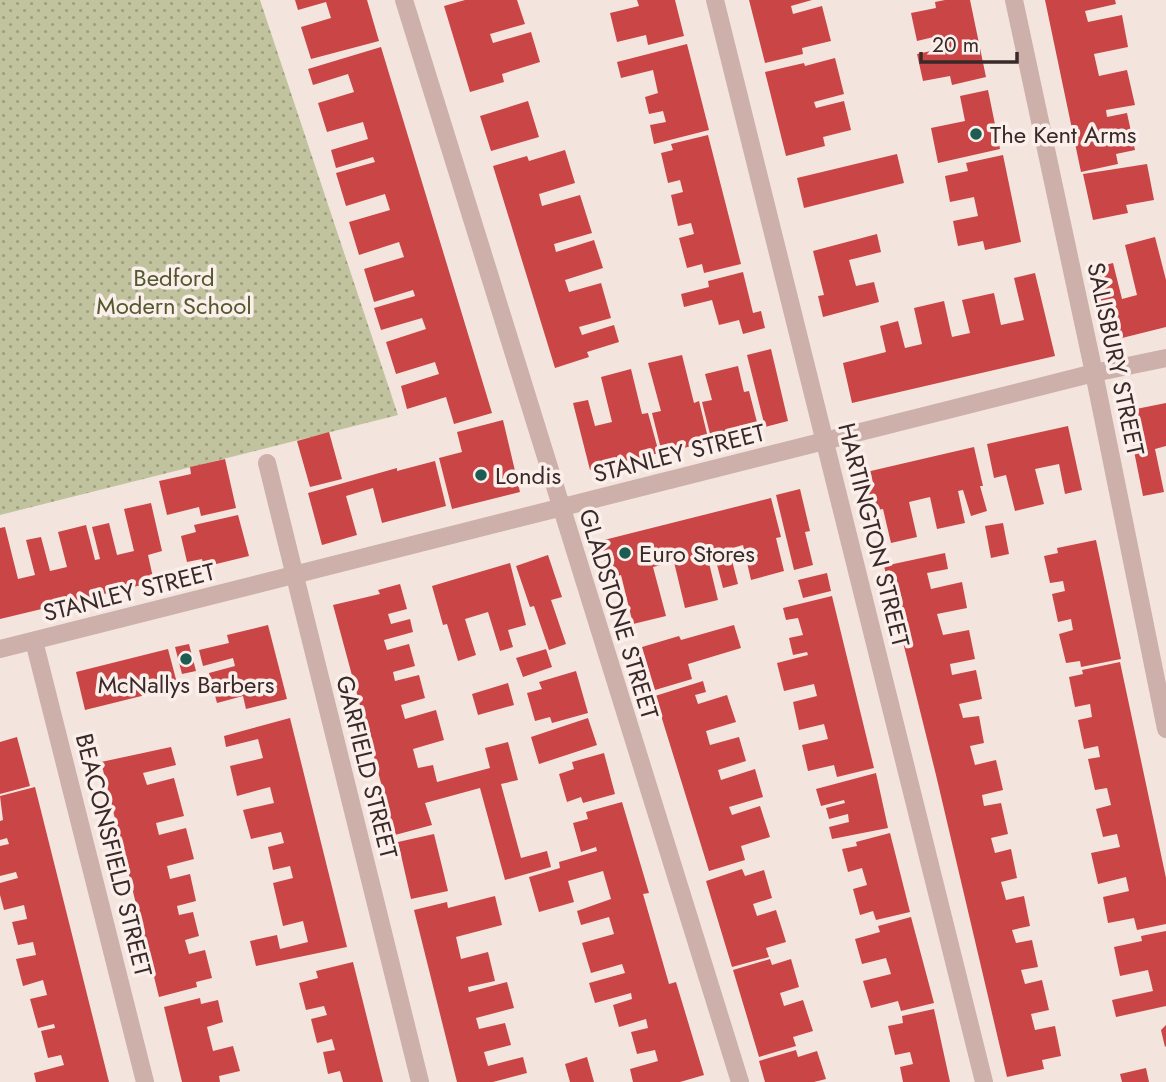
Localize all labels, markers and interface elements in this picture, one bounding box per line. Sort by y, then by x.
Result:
scale bar [921,21,1017,65]
text: 20 m [932,30,979,60]
place label: The Kent Arms [990,117,1137,152]
marker: The Kent Arms [968,126,984,142]
street label: SALISBURY STREET [1078,259,1154,459]
park label: Bedford Modern School [96,260,252,323]
street label: STANLEY STREET [589,415,769,491]
street label: HARTINGTON STREET [829,419,919,651]
place label: Londis [495,458,561,493]
marker: Londis [473,467,489,483]
street label: GLADSTONE STREET [570,504,668,724]
place label: Euro Stores [639,536,755,571]
marker: Euro Stores [617,545,633,561]
street label: STANLEY STREET [39,554,219,630]
marker: McNallys Barbers [178,651,194,667]
place label: McNallys Barbers [98,667,274,702]
street label: GARFIELD STREET [327,672,407,862]
street label: BEACONSFIELD STREET [67,730,161,980]

